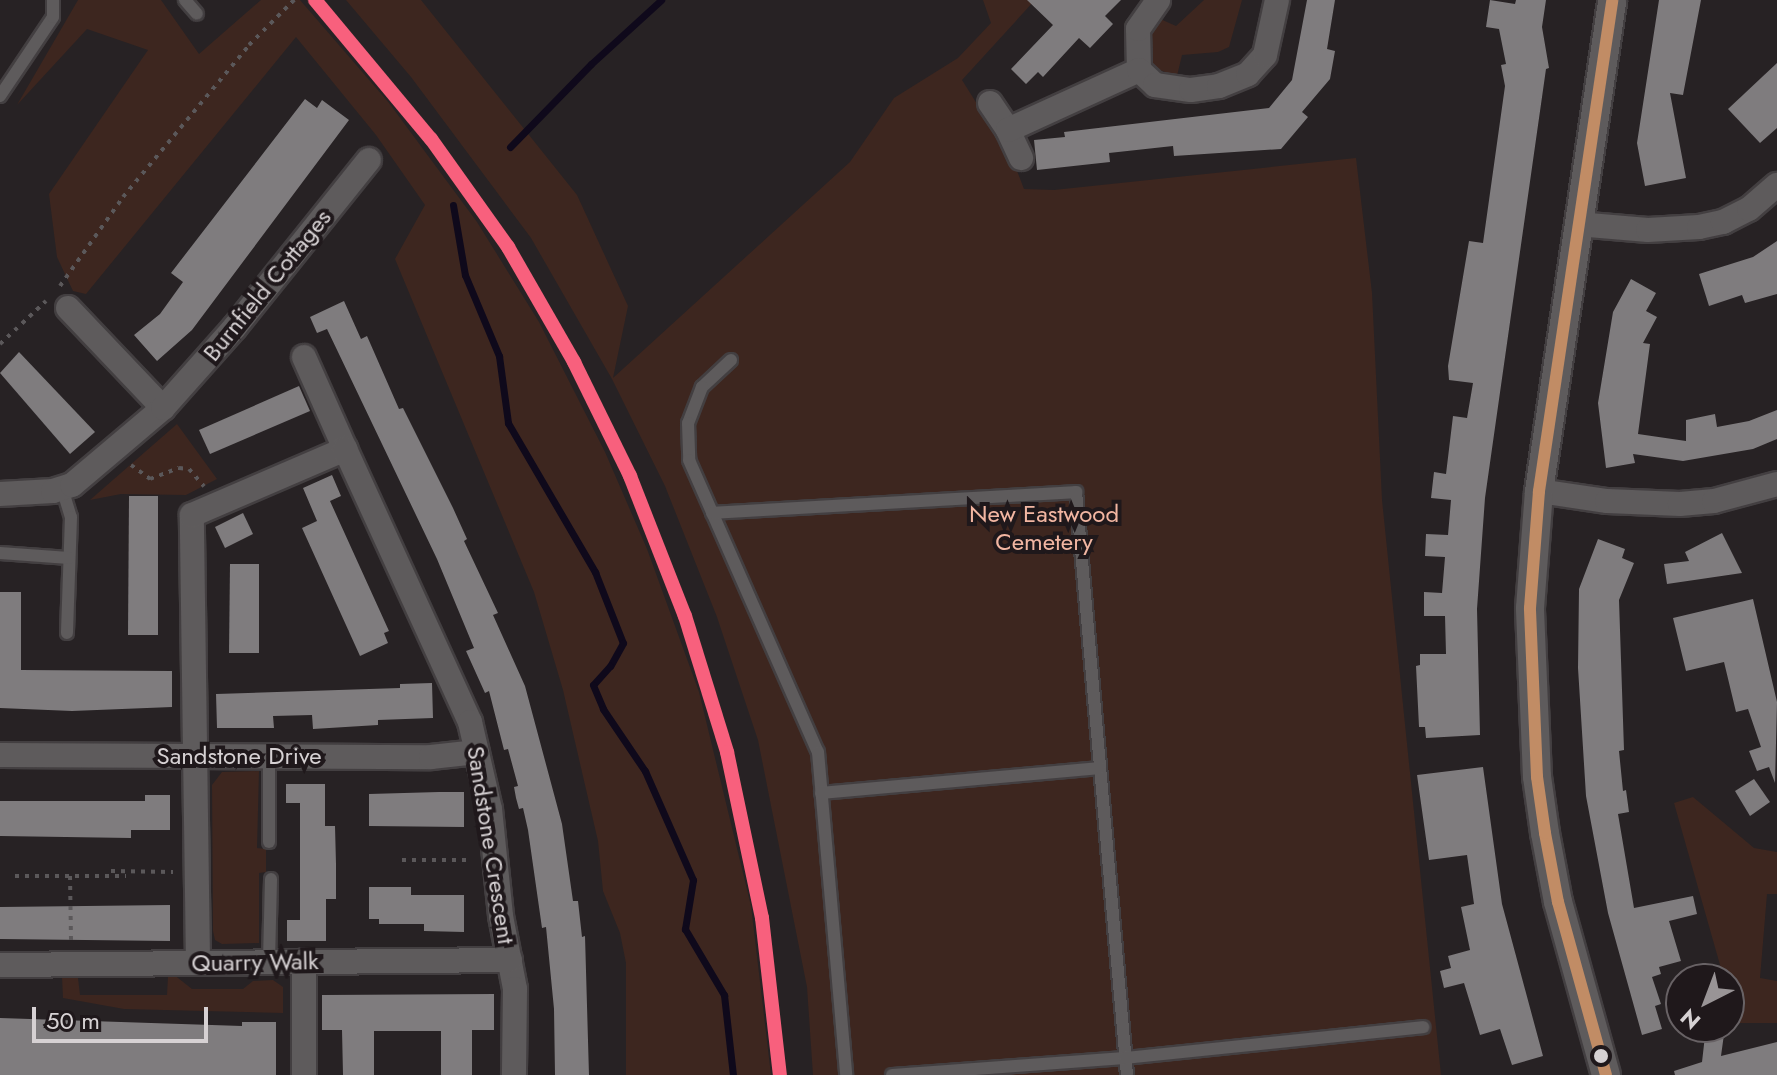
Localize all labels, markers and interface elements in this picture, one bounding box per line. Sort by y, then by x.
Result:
street label: Burnfield Cottages [197,203,337,367]
park label: New Eastwood Cemetery [969,500,1119,556]
street label: Sandstone Drive [156,742,322,770]
street label: Sandstone Crescent [461,744,521,946]
street label: Quarry Walk [191,946,319,978]
north arrow [1665,963,1745,1043]
scale bar [36,991,212,1041]
text: N [1673,1002,1707,1037]
text: 50 m [46,1003,100,1038]
unlabelled marker [1593,1048,1609,1064]

